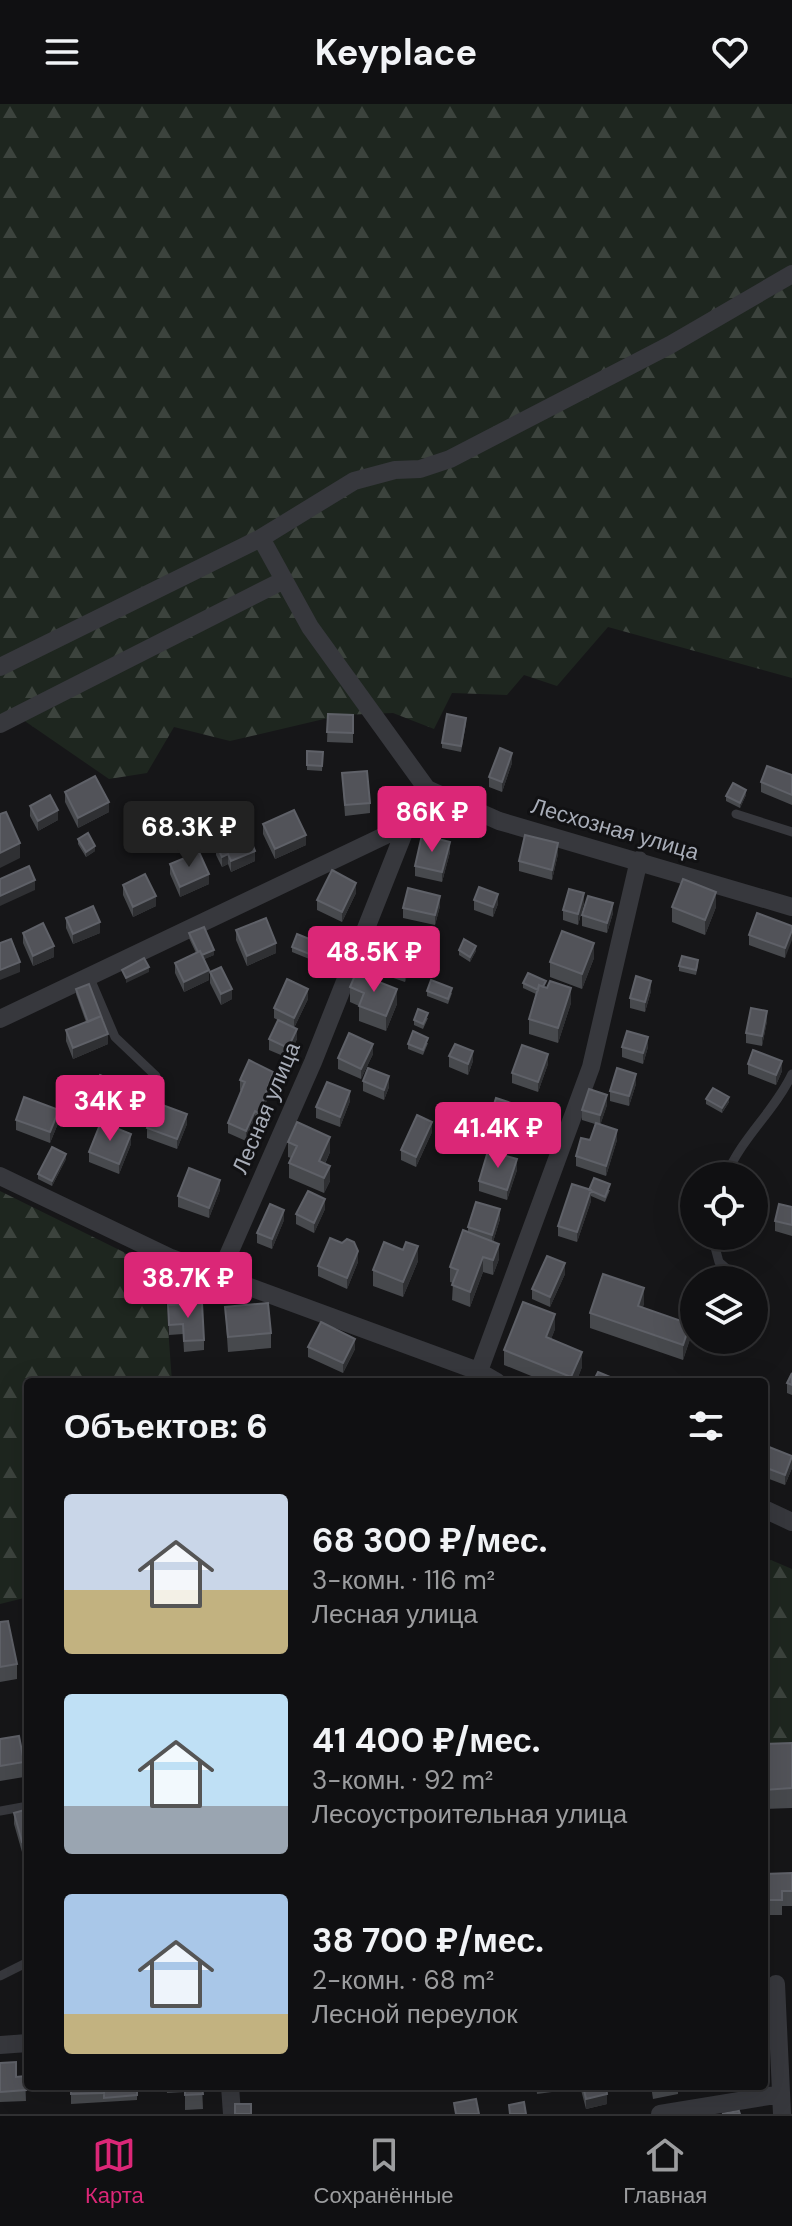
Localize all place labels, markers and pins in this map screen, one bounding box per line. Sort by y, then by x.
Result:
pin: 86K ₽ [376,786,488,854]
pin: 68.3K ₽ [115,801,263,869]
pin: 48.5K ₽ [300,926,448,994]
pin: 34K ₽ [54,1075,166,1143]
pin: 41.4K ₽ [424,1102,572,1170]
pin: 38.7K ₽ [114,1252,262,1320]

